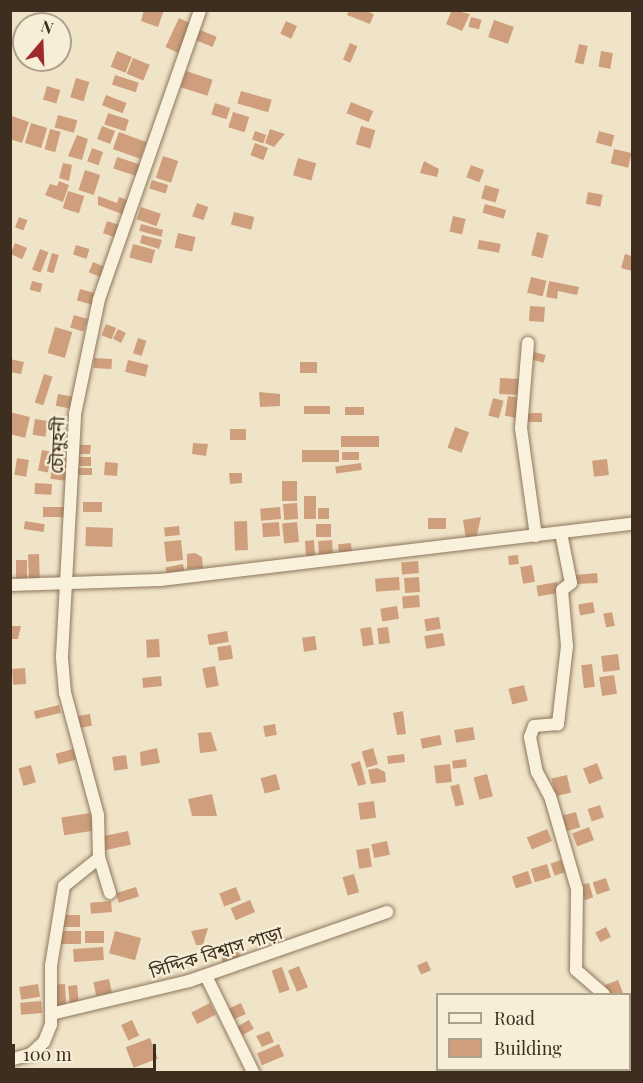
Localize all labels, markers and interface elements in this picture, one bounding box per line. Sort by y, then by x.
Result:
north arrow [12,12,72,72]
text: N [38,15,56,38]
street label: চৌমুহনী [45,416,69,474]
street label: সিদ্দিক বিশ্বাস পাড়া [147,922,285,982]
legend [436,993,631,1071]
text: Road [494,1006,535,1030]
scale bar [15,1032,159,1070]
text: Building [494,1036,562,1060]
text: 100 m [23,1042,72,1066]

